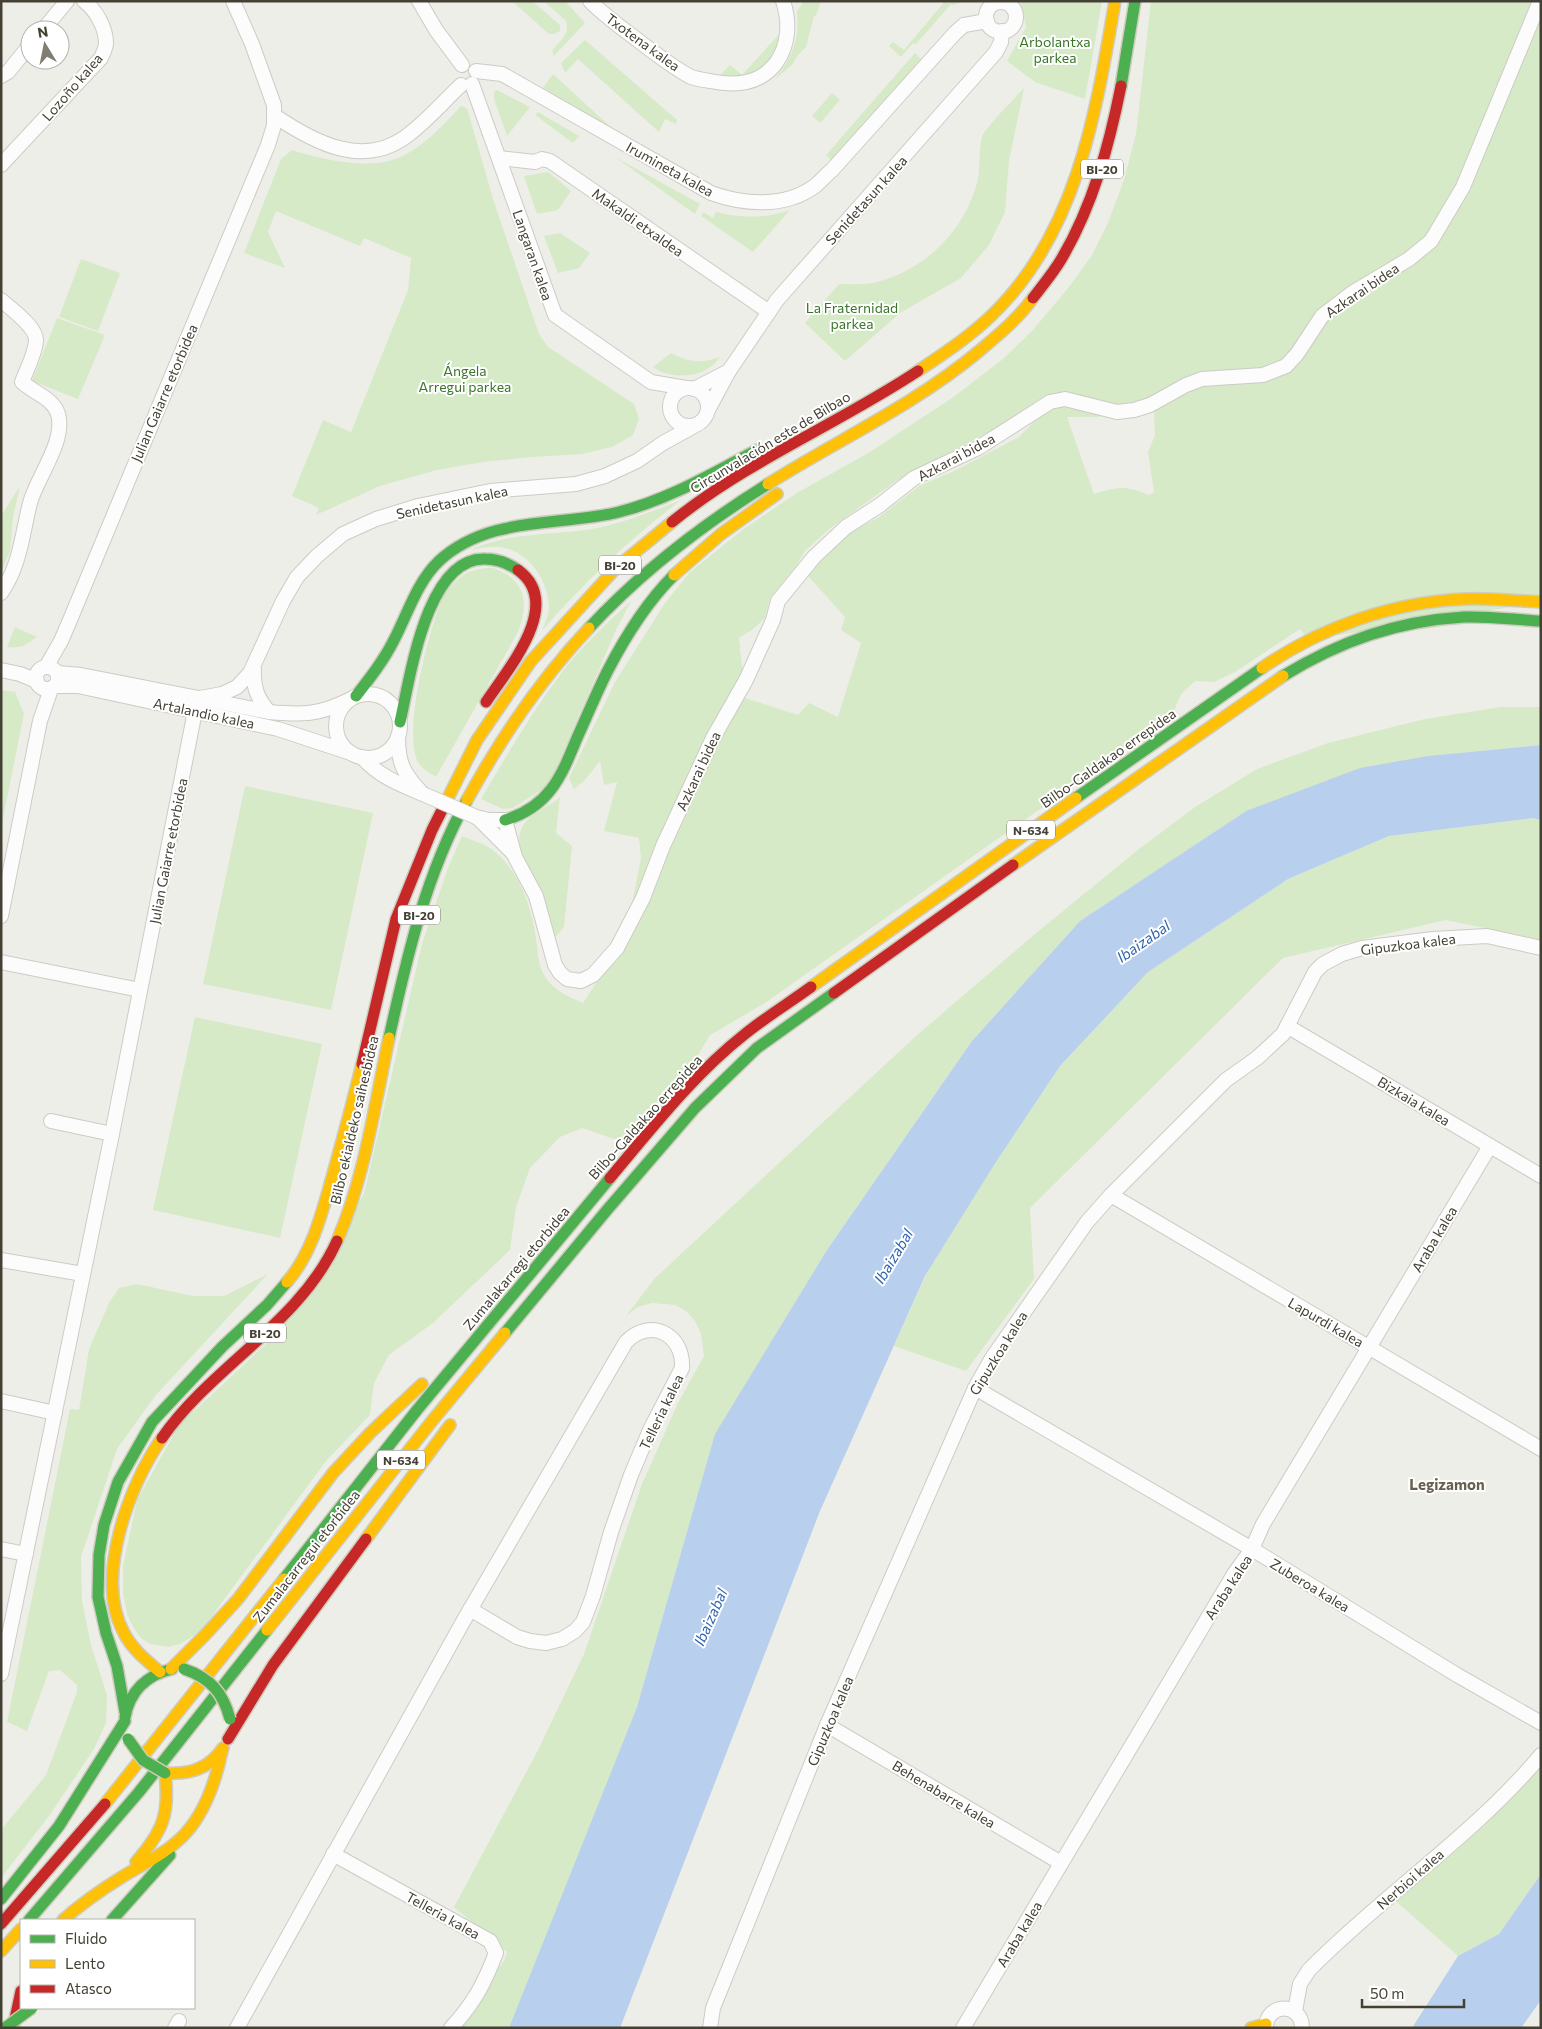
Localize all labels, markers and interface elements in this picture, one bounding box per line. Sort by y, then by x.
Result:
street label: Txotena kalea [603,9,683,75]
north arrow [20,20,70,70]
text: N [36,22,49,41]
park label: Arbolantxa parkea [1019,33,1091,66]
street label: Lozoño kalea [38,50,106,124]
street label: Irumineta kalea [623,138,717,200]
street label: Senidetasun kalea [822,152,910,248]
road number: BI-20 [1081,160,1123,178]
street label: Makaldi etxaldea [589,184,687,260]
street label: Langaran kalea [510,207,556,303]
street label: Azkarai bidea [1322,259,1402,321]
park label: La Fraternidad parkea [806,299,898,332]
street label: Julian Gaiarre etorbidea [127,321,201,465]
park label: Ángela Arregui parkea [419,362,511,395]
street label: Circunvalación este de Bilbao [687,387,853,497]
street label: Azkarai bidea [914,429,998,485]
street label: Senidetasun kalea [395,482,509,522]
road number: BI-20 [599,556,641,574]
street label: Artalandio kalea [152,694,256,732]
street label: Bilbo-Galdakao errepidea [1037,705,1179,811]
street label: Azkarai bidea [672,729,724,813]
street label: Julian Gaiarre etorbidea [146,777,190,925]
road number: N-634 [1007,820,1055,840]
road number: BI-20 [398,906,440,924]
water label: Ibaizabal [1113,916,1174,966]
street label: Gipuzkoa kalea [1359,930,1457,958]
street label: Bilbo ekialdeko saihesbidea [326,1034,382,1206]
street label: Bilbo-Galdakao errepidea [585,1051,705,1183]
street label: Bizkaia kalea [1375,1073,1453,1129]
street label: Zumalakarregi etorbidea [459,1203,573,1333]
street label: Araba kalea [1408,1203,1460,1275]
water label: Ibaizabal [870,1224,917,1287]
street label: Lapurdi kalea [1285,1294,1367,1350]
street label: Gipuzkoa kalea [965,1308,1031,1398]
road number: BI-20 [244,1324,286,1342]
street label: Telleria kalea [635,1371,687,1453]
road number: N-634 [377,1450,425,1470]
district label: Legizamon [1409,1475,1485,1493]
street label: Zumalacarregui etorbidea [249,1486,363,1626]
street label: Araba kalea [1201,1551,1255,1623]
street label: Zuberoa kalea [1267,1555,1353,1615]
water label: Ibaizabal [689,1585,731,1648]
street label: Gipuzkoa kalea [803,1674,857,1768]
street label: Behenabarre kalea [889,1757,999,1831]
street label: Nerbioi kalea [1373,1845,1447,1913]
street label: Telleria kalea [403,1888,483,1942]
street label: Araba kalea [993,1898,1045,1970]
legend [20,1919,195,2009]
text: Fluido [65,1929,107,1947]
text: Lento [65,1954,105,1972]
scale bar [1362,1976,1464,2008]
text: Atasco [65,1979,112,1997]
text: 50 m [1370,1984,1404,2002]

